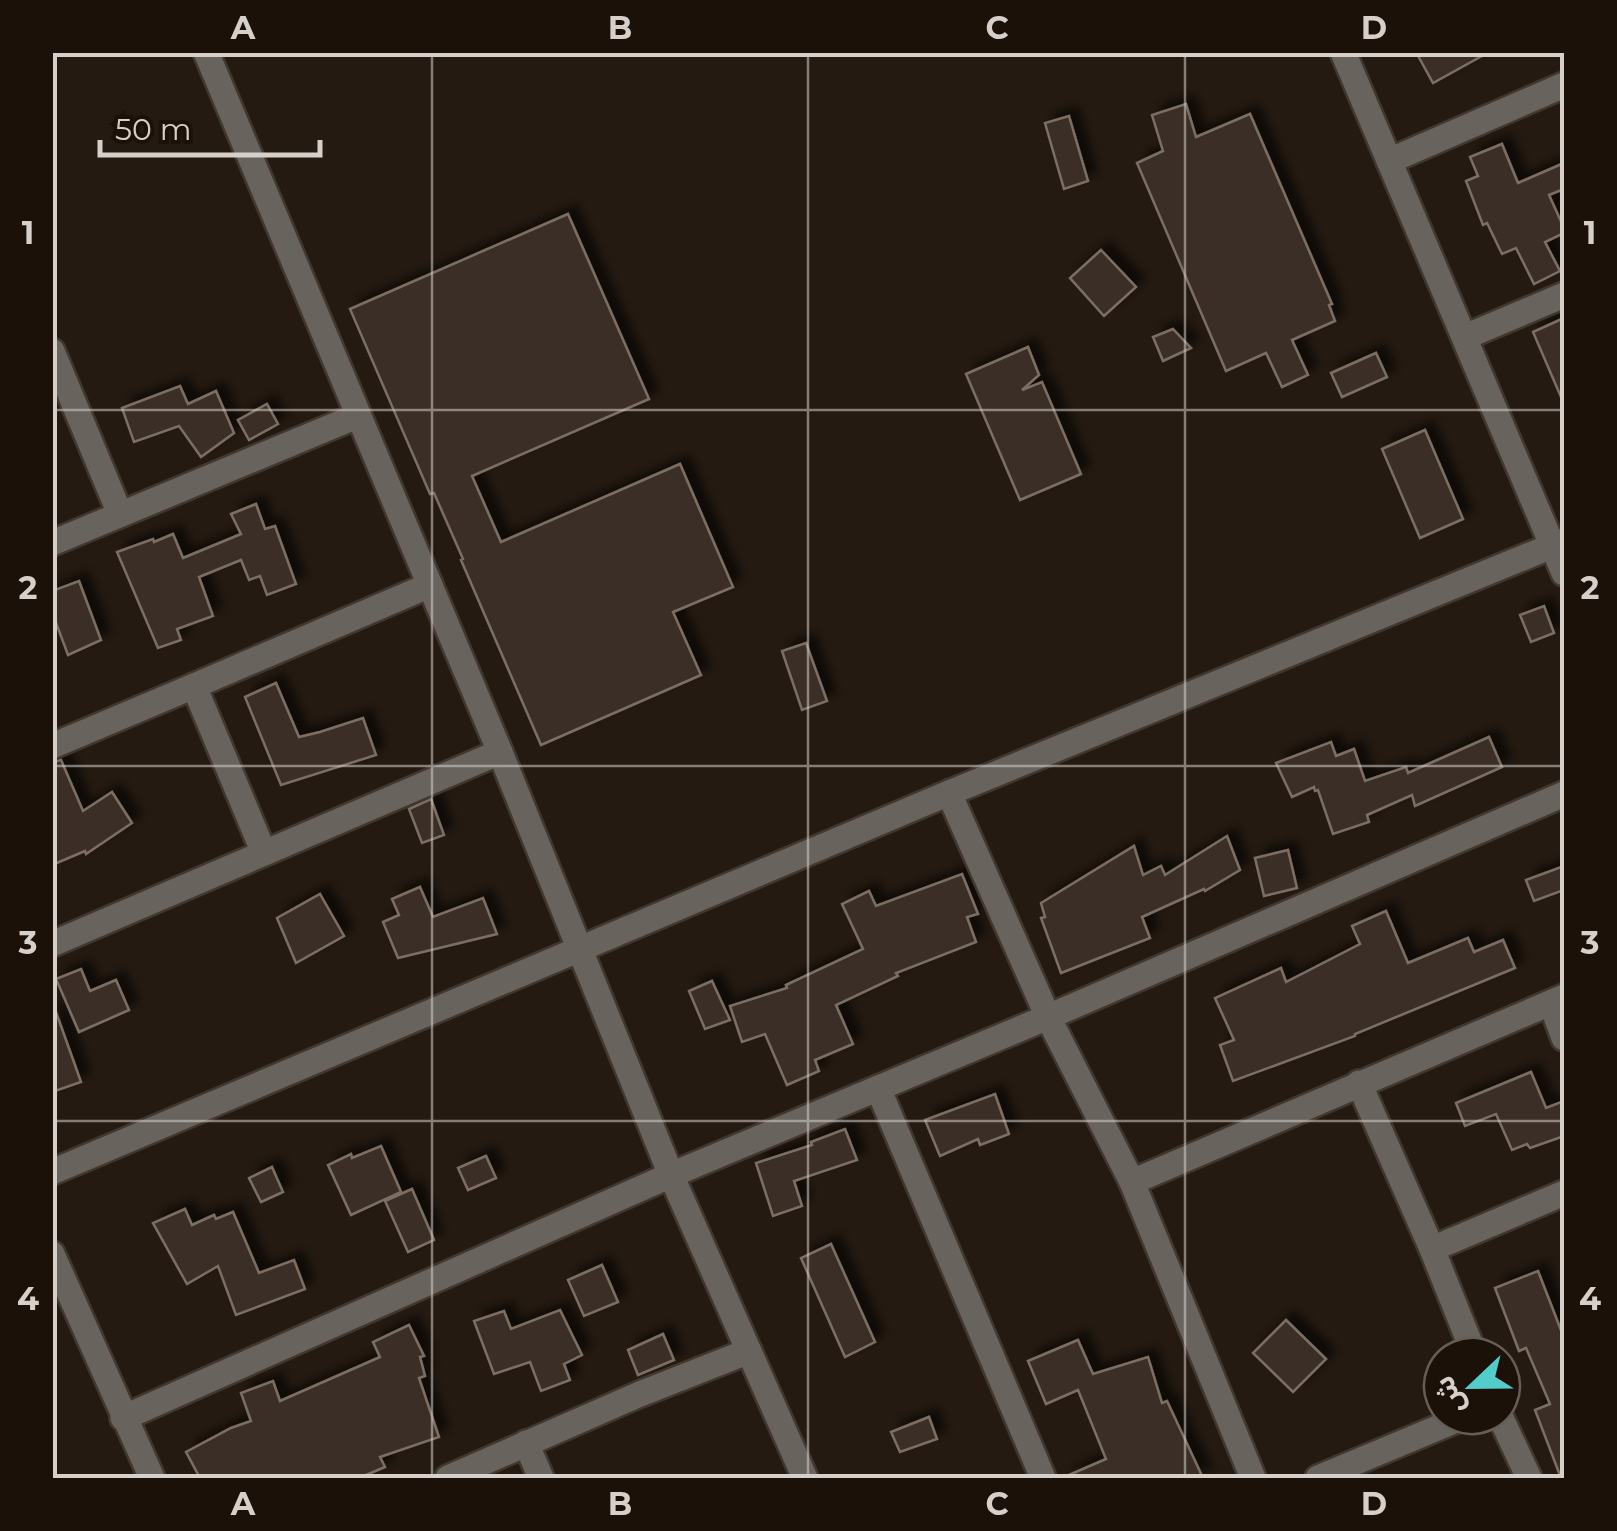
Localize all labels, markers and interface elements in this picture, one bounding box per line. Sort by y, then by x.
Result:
text: A [230,8,256,47]
text: B [608,8,632,47]
text: C [985,8,1009,47]
text: D [1361,8,1387,47]
scale bar [100,95,320,157]
text: 50 m [115,111,192,148]
text: 1 [22,213,34,252]
text: 1 [1584,213,1596,252]
text: 2 [19,568,37,607]
text: 2 [1581,568,1599,607]
text: 3 [18,923,37,962]
text: 3 [1580,923,1599,962]
text: 4 [17,1279,39,1318]
text: 4 [1579,1279,1601,1318]
north arrow [1422,1336,1522,1436]
text: ش [1426,1371,1472,1420]
text: A [230,1484,256,1523]
text: B [608,1484,632,1523]
text: C [985,1484,1009,1523]
text: D [1361,1484,1387,1523]

